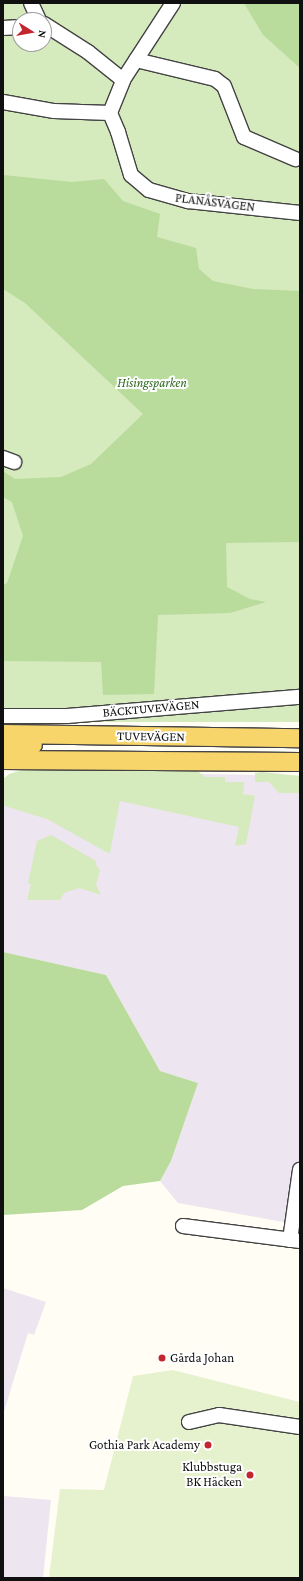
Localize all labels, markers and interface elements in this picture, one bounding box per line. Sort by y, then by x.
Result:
north arrow [12,12,52,52]
text: N [36,29,49,39]
street label: PLANÅSVÄGEN [174,190,256,216]
park label: Hisingsparken [117,375,187,391]
street label: BÄCKTUVEVÄGEN [102,697,200,721]
street label: TUVEVÄGEN [117,729,185,745]
place label: Gårda Johan [170,1350,234,1366]
marker: Gårda Johan [157,1353,167,1363]
place label: Gothia Park Academy [89,1437,200,1453]
marker: Gothia Park Academy [203,1440,213,1450]
place label: Klubbstuga BK Häcken [182,1460,242,1491]
marker: Klubbstuga BK Häcken [245,1470,255,1480]

